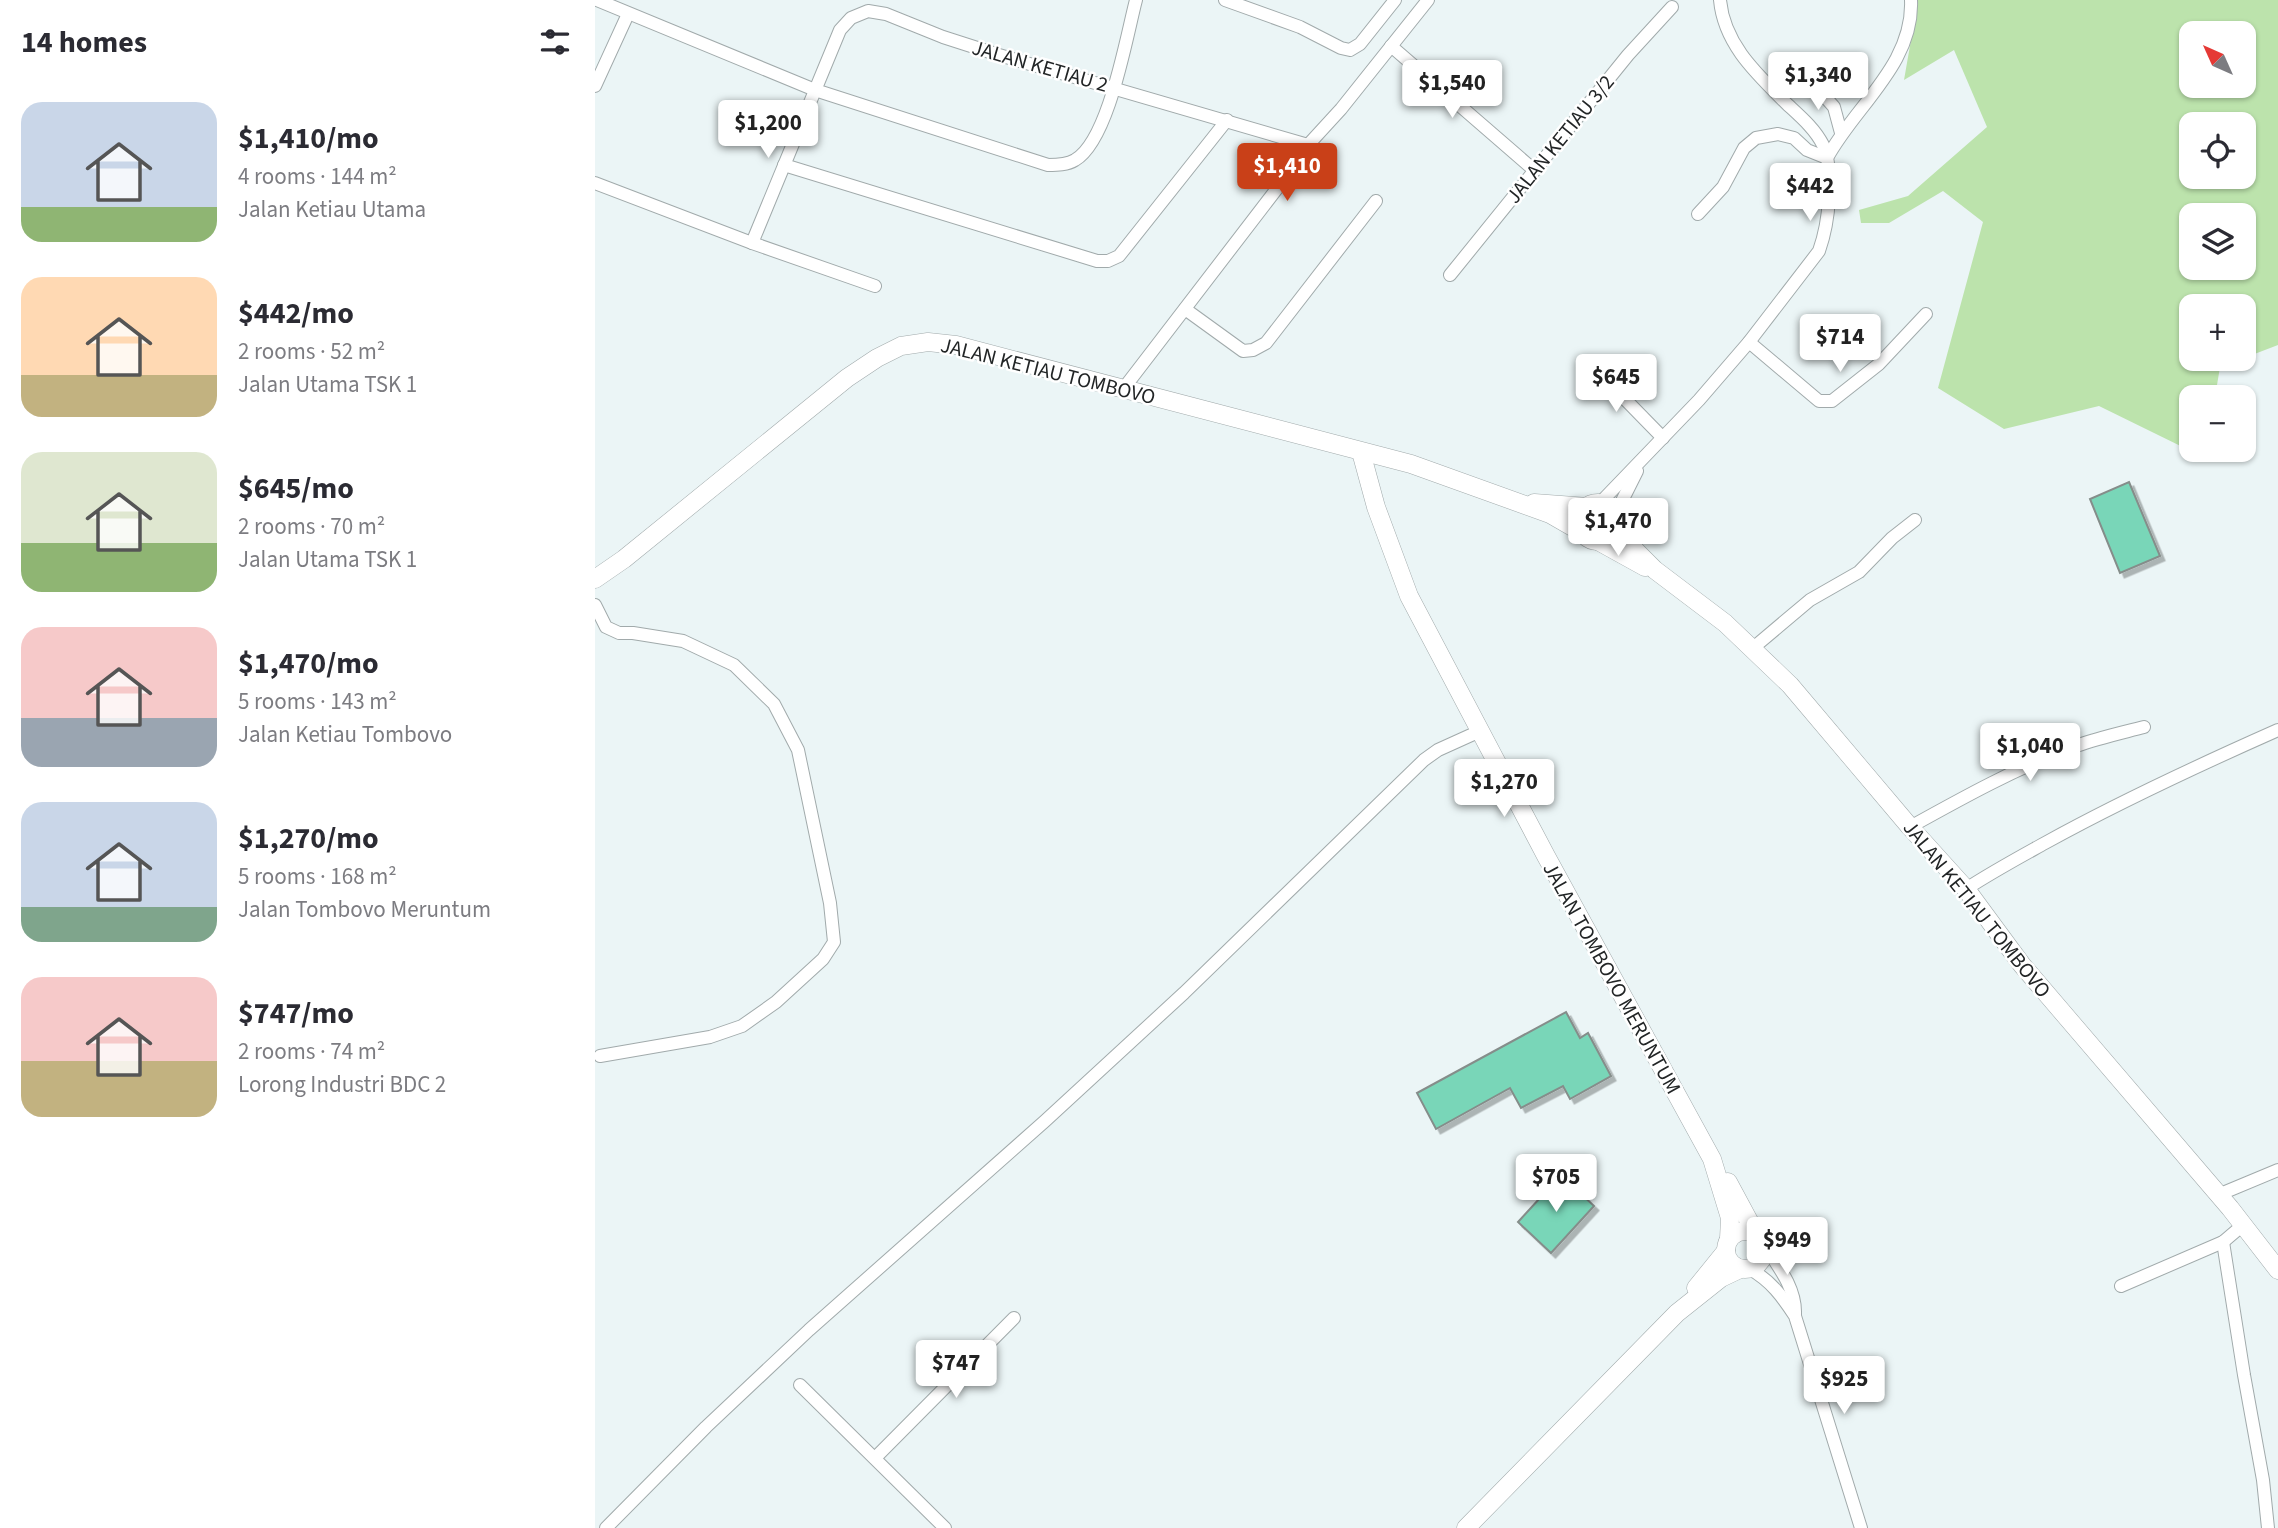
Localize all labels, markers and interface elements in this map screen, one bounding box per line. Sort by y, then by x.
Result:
text: 14 homes [21,21,147,64]
north arrow [2179,21,2256,98]
map controls [2179,21,2256,462]
icon: filters [536,23,574,61]
street label: JALAN KETIAU 2 [968,32,1112,100]
pin: $1,340 [1761,52,1875,112]
text: $1,340 [1784,58,1852,91]
pin: $1,540 [1395,60,1509,120]
text: $1,540 [1418,66,1486,99]
street label: JALAN KETIAU 3/2 [1499,68,1621,210]
pin: $1,200 [711,100,825,160]
text: $1,200 [734,106,802,139]
button: locate [2179,112,2256,189]
text: $1,410/mo [238,117,379,160]
icon: home [77,130,161,214]
pin: $1,410 [1230,144,1344,203]
text: $1,410 [1253,149,1321,182]
text: 4 rooms · 144 m² [238,160,397,193]
pin: $442 [1769,164,1851,223]
text: $442 [1786,169,1834,202]
text: Jalan Ketiau Utama [238,193,426,226]
button: layers [2179,203,2256,280]
text: $442/mo [238,292,354,335]
button: + [2179,294,2256,371]
icon: home [77,305,161,389]
pin: $714 [1799,314,1881,374]
text: $714 [1816,320,1864,353]
street label: JALAN KETIAU TOMBOVO [937,330,1159,412]
text: 2 rooms · 52 m² [238,335,385,368]
pin: $645 [1575,354,1657,414]
text: $645 [1592,360,1640,393]
text: Jalan Utama TSK 1 [238,368,417,401]
button: − [2179,385,2256,462]
text: $645/mo [238,467,354,510]
icon: home [77,480,161,564]
pin: $1,470 [1561,498,1675,558]
text: $1,470 [1584,504,1652,537]
text: 2 rooms · 70 m² [238,510,385,543]
text: Jalan Utama TSK 1 [238,543,417,576]
text: $1,470/mo [238,642,379,685]
icon: home [77,655,161,739]
text: 5 rooms · 143 m² [238,685,397,718]
text: Jalan Ketiau Tombovo [238,718,452,751]
pin: $1,040 [1973,724,2087,783]
text: $1,040 [1996,729,2064,762]
pin: $1,270 [1447,760,1561,819]
text: $1,270 [1470,765,1538,798]
street label: JALAN KETIAU TOMBOVO [1896,814,2058,1004]
text: $1,270/mo [238,817,379,860]
icon: home [77,830,161,914]
street label: JALAN TOMBOVO MERUNTUM [1536,857,1688,1099]
text: 5 rooms · 168 m² [238,860,397,893]
text: Jalan Tombovo Meruntum [238,893,491,926]
text: $747/mo [238,992,354,1035]
icon: home [77,1005,161,1089]
text: 2 rooms · 74 m² [238,1035,385,1068]
text: Lorong Industri BDC 2 [238,1068,446,1101]
pin: $705 [1515,1154,1597,1214]
text: $705 [1532,1160,1580,1193]
pin: $949 [1746,1218,1828,1277]
text: $949 [1763,1223,1811,1256]
pin: $747 [915,1340,997,1400]
text: $747 [932,1346,980,1379]
pin: $925 [1803,1356,1885,1416]
text: $925 [1820,1362,1868,1395]

